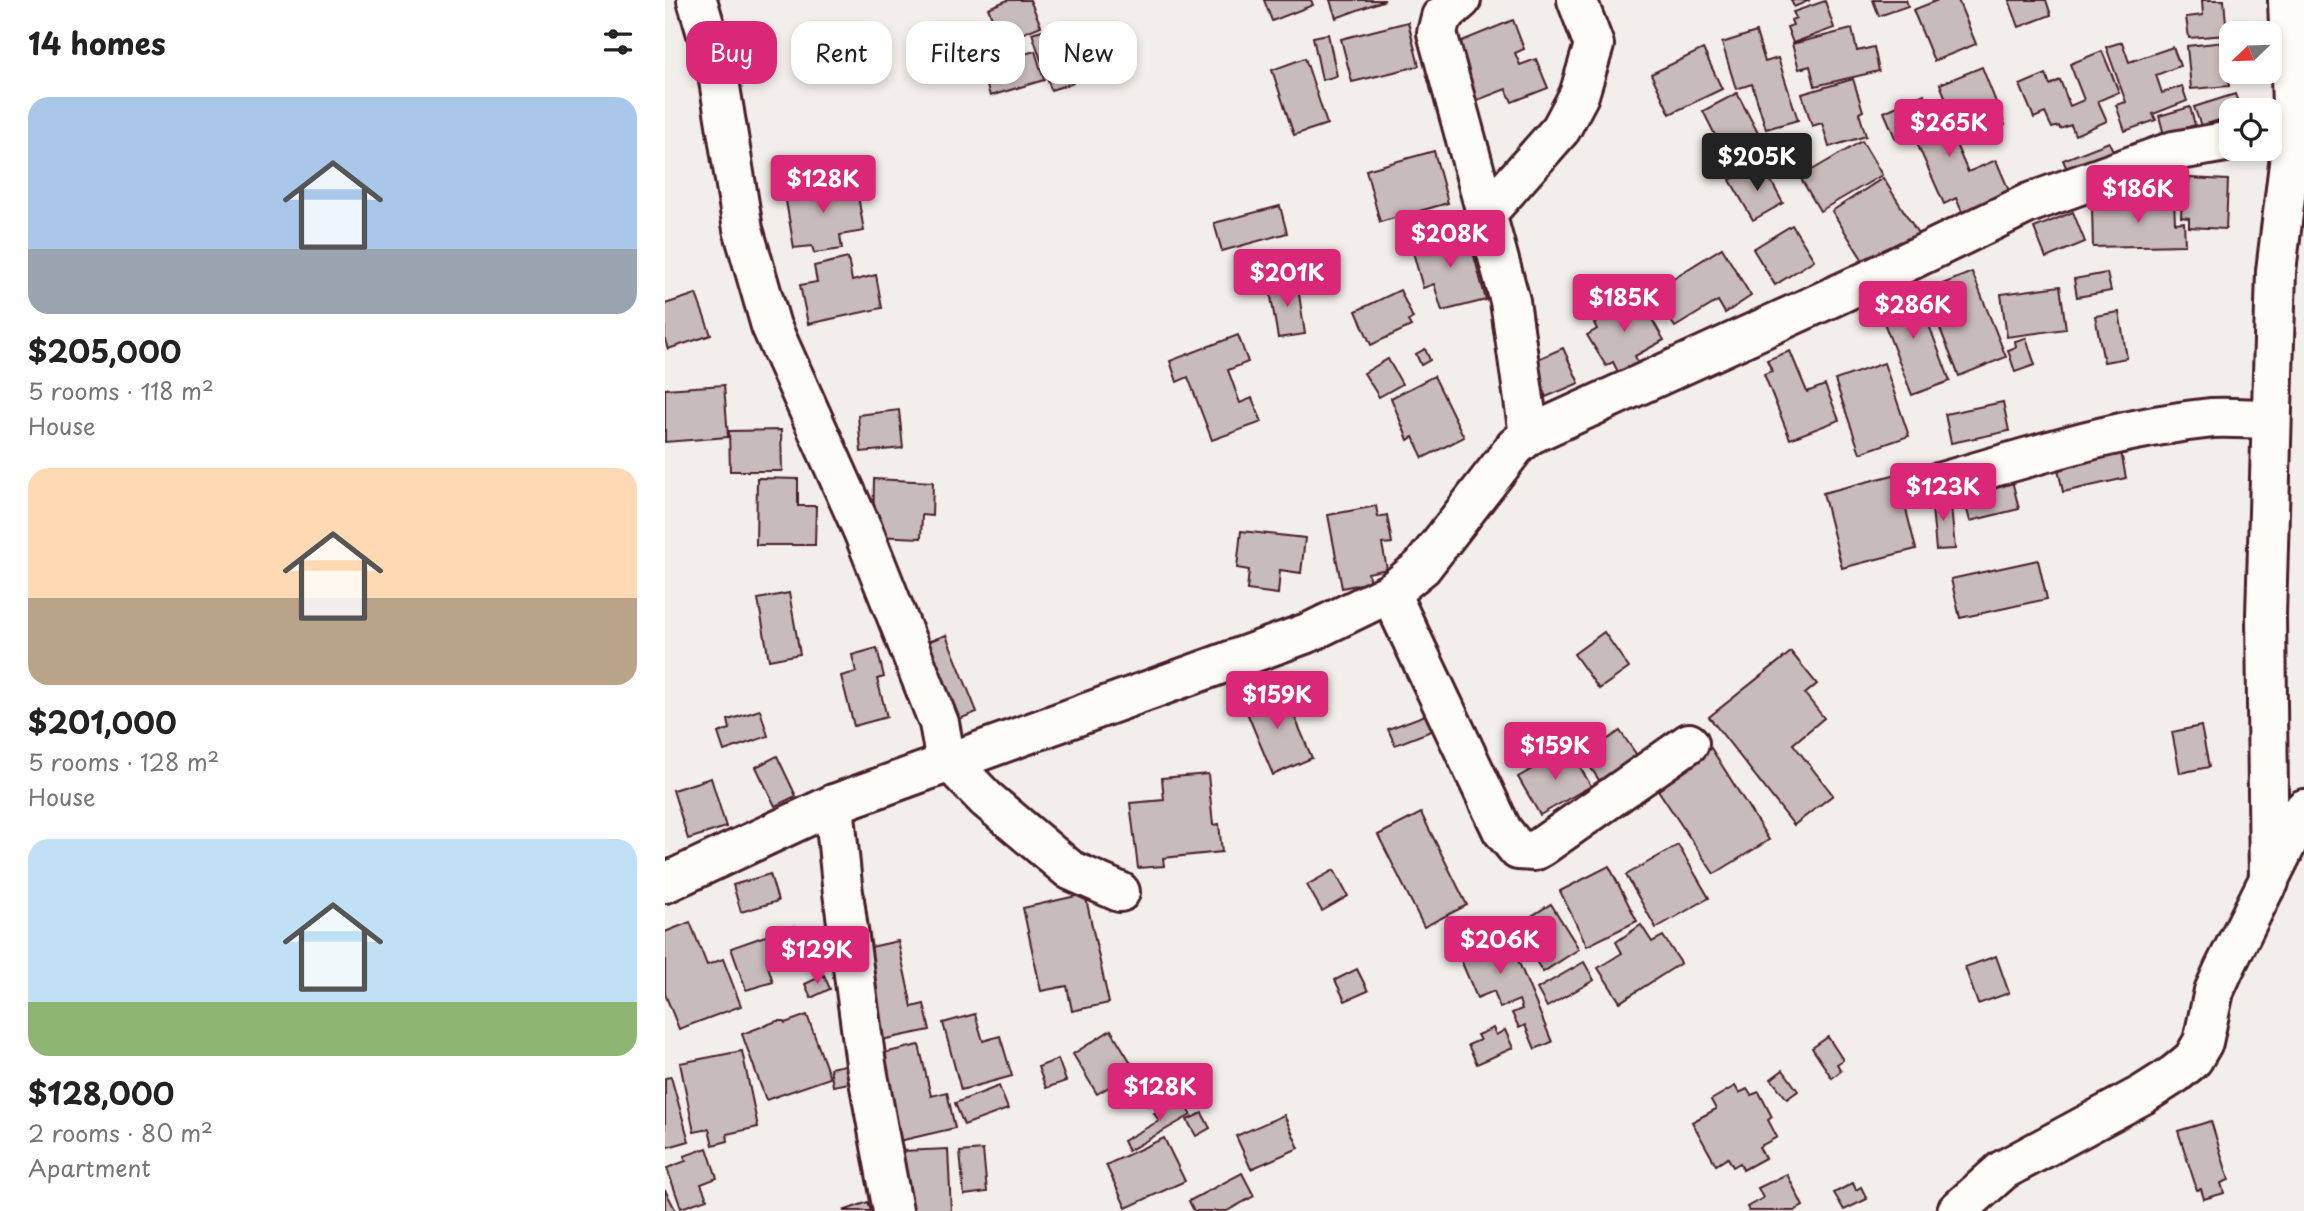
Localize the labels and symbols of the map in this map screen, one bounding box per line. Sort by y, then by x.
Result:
north arrow [2219,21,2282,84]
pin: $265K [1900,100,1998,159]
pin: $205K [1708,134,1806,193]
pin: $128K [774,156,872,215]
pin: $186K [2089,166,2187,225]
pin: $208K [1401,210,1499,270]
pin: $201K [1238,250,1336,309]
pin: $185K [1575,274,1673,334]
pin: $286K [1864,282,1962,341]
pin: $123K [1894,463,1992,523]
pin: $159K [1228,672,1326,731]
pin: $159K [1506,722,1604,782]
pin: $206K [1451,916,1549,976]
pin: $129K [768,926,866,986]
pin: $128K [1111,1064,1209,1123]

